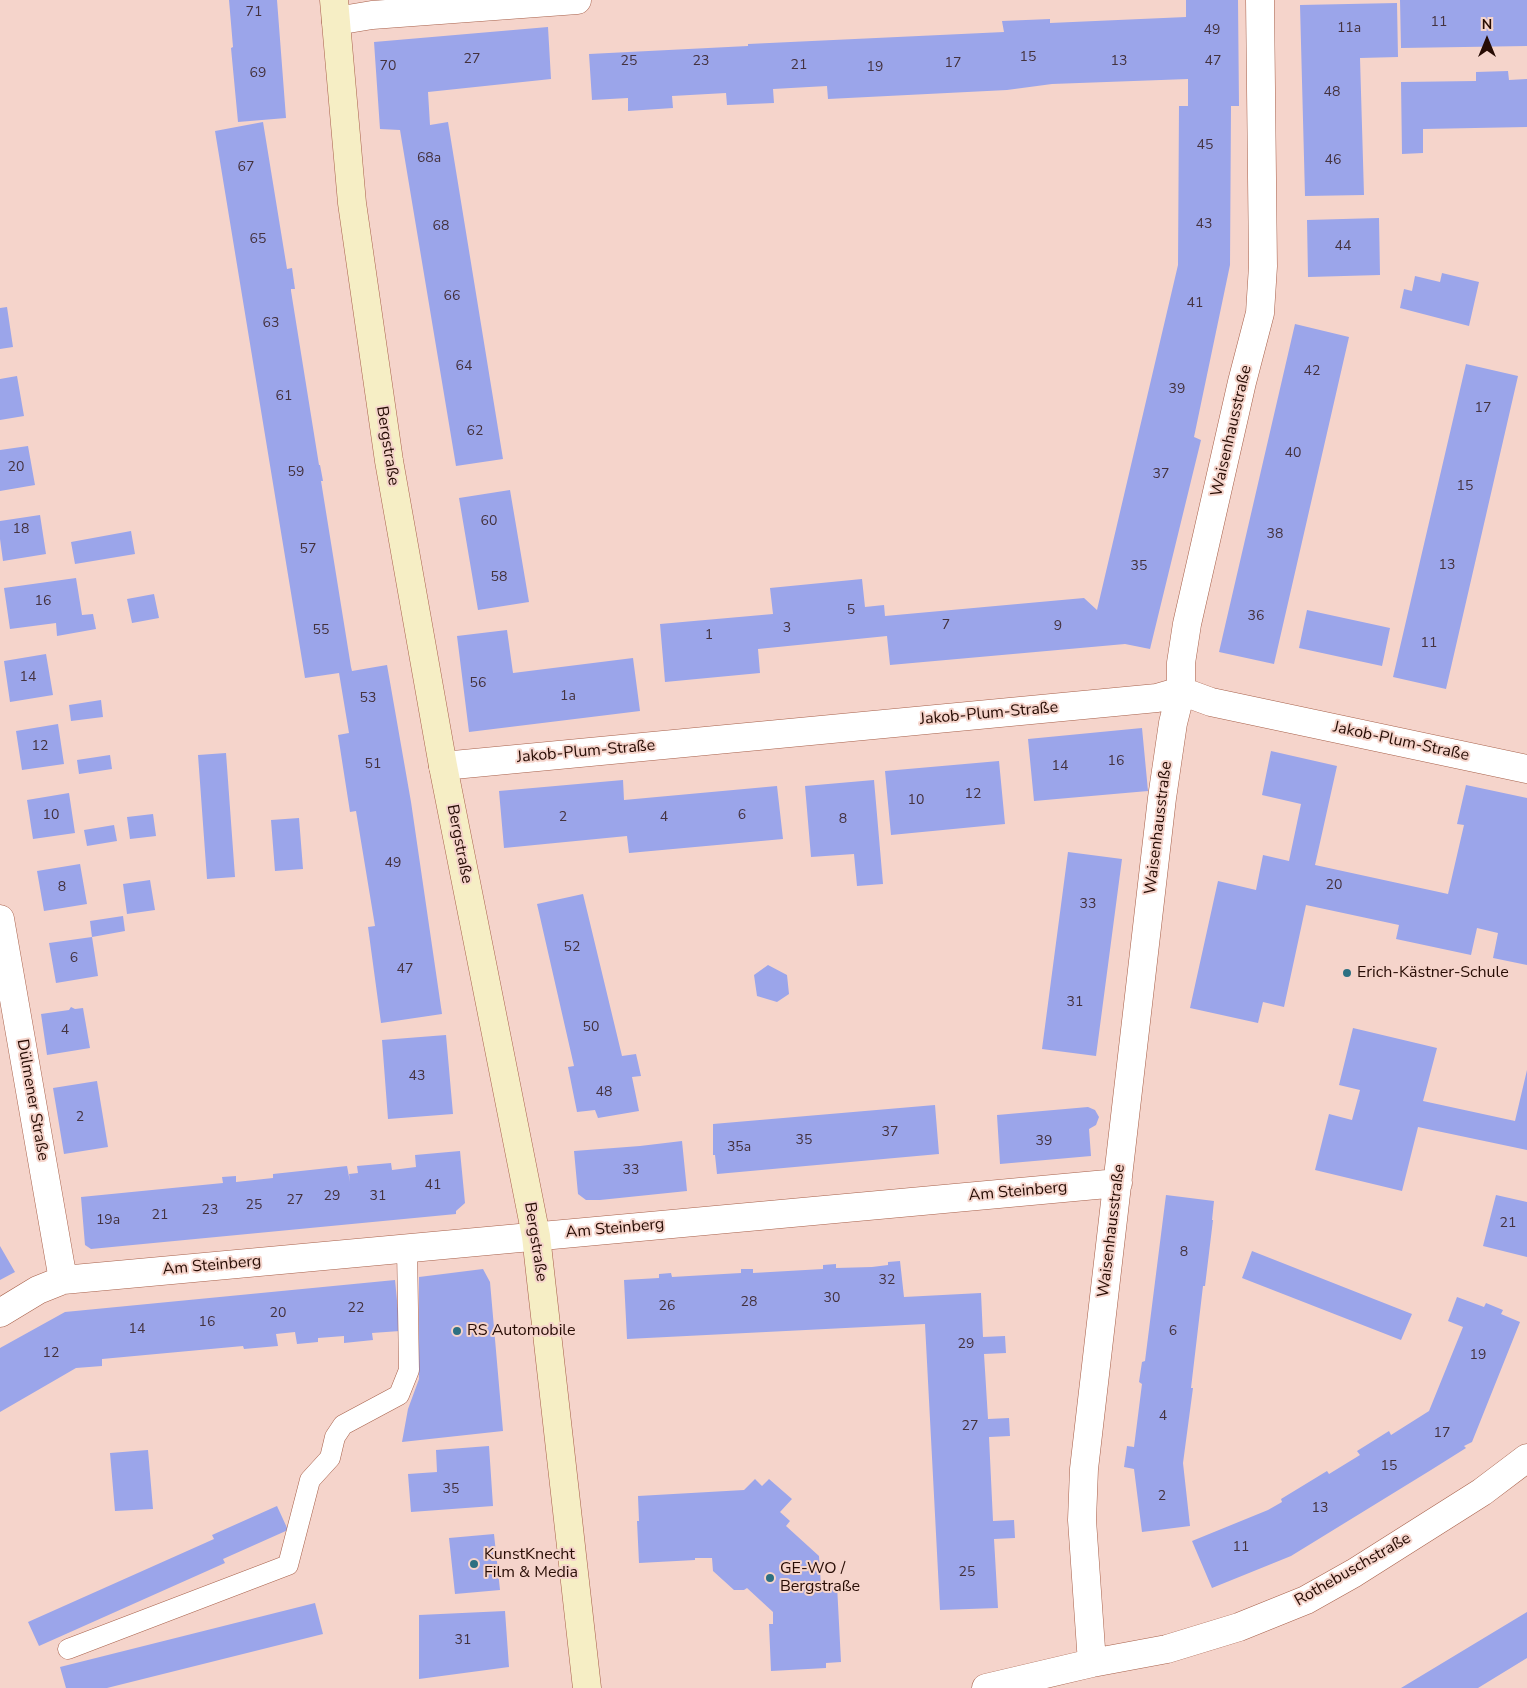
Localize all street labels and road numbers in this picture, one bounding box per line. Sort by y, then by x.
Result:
street label: Waisenhausstraße [1208,363,1256,499]
street label: Bergstraße [371,405,403,487]
street label: Jakob-Plum-Straße [919,698,1059,730]
street label: Jakob-Plum-Straße [1331,718,1471,766]
street label: Jakob-Plum-Straße [516,736,656,768]
street label: Waisenhausstraße [1141,760,1177,896]
street label: Bergstraße [442,803,476,885]
street label: Dülmener Straße [12,1038,52,1162]
street label: Waisenhausstraße [1094,1163,1130,1299]
street label: Am Steinberg [968,1178,1068,1206]
street label: Bergstraße [519,1201,551,1283]
street label: Am Steinberg [565,1215,665,1243]
street label: Am Steinberg [162,1252,262,1280]
street label: Rothebuschstraße [1292,1529,1414,1611]

